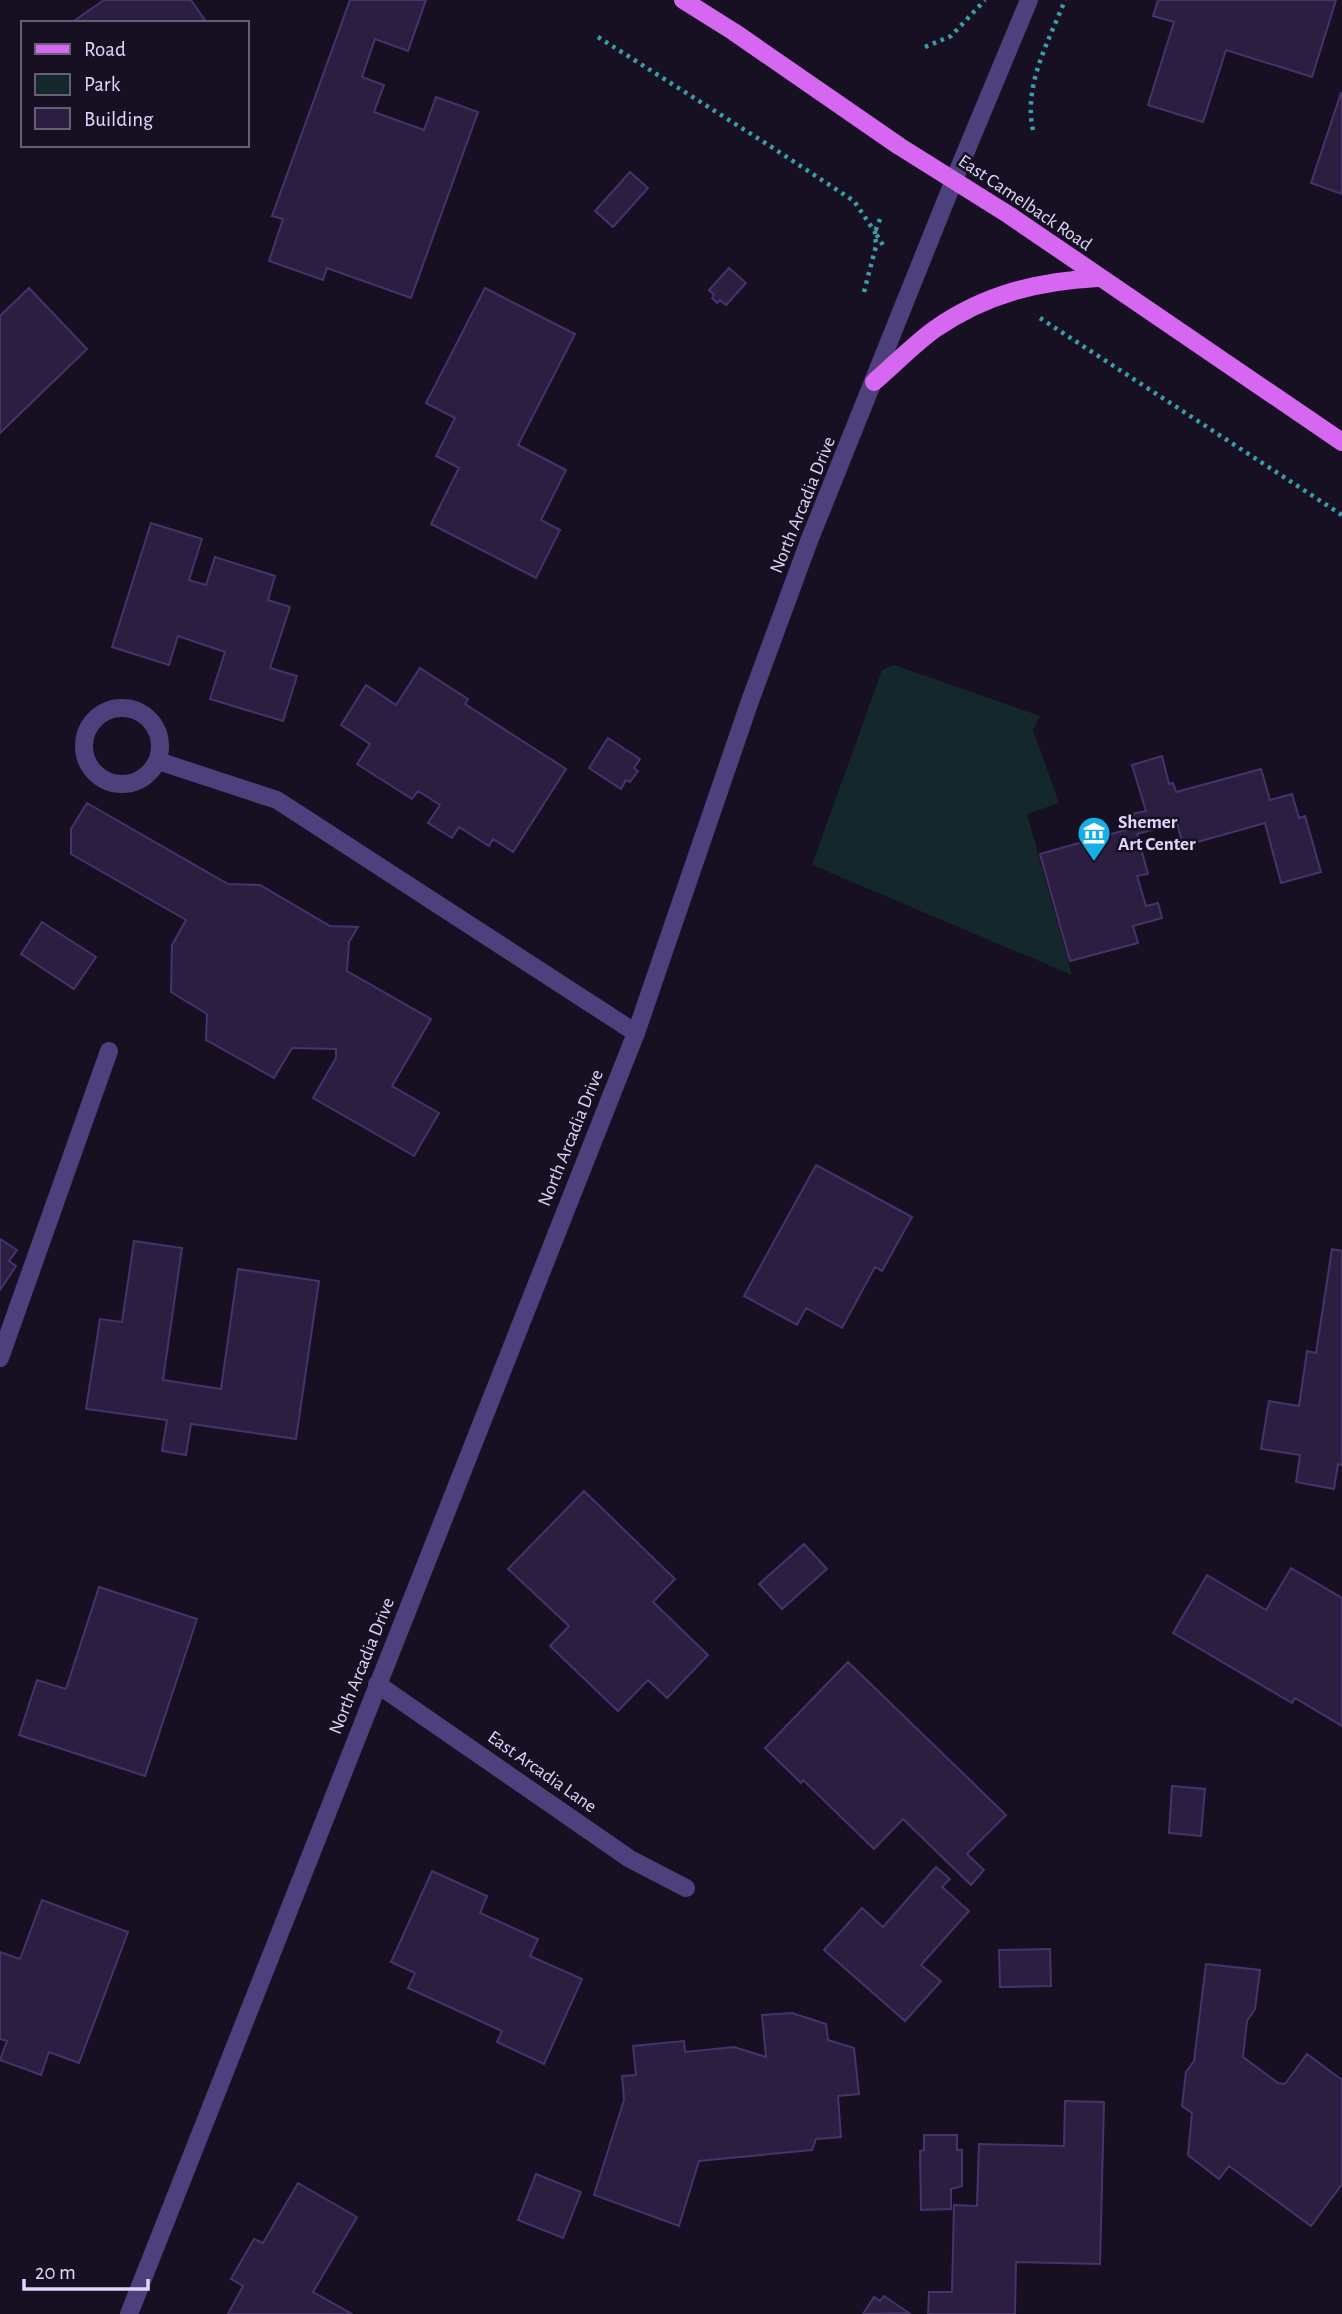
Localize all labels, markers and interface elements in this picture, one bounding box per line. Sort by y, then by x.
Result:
legend [21,21,248,147]
text: Road [84,39,126,60]
text: Park [84,74,121,95]
text: Building [84,109,154,130]
street label: East Camelback Road [955,151,1095,255]
street label: North Arcadia Drive [767,434,839,576]
place label: Shemer Art Center [1118,813,1196,854]
museum icon: Shemer Art Center [1075,814,1113,863]
street label: North Arcadia Drive [535,1067,607,1209]
street label: North Arcadia Drive [326,1595,398,1737]
street label: East Arcadia Lane [484,1728,600,1816]
scale bar [24,2248,149,2292]
text: 20 m [35,2262,76,2283]

